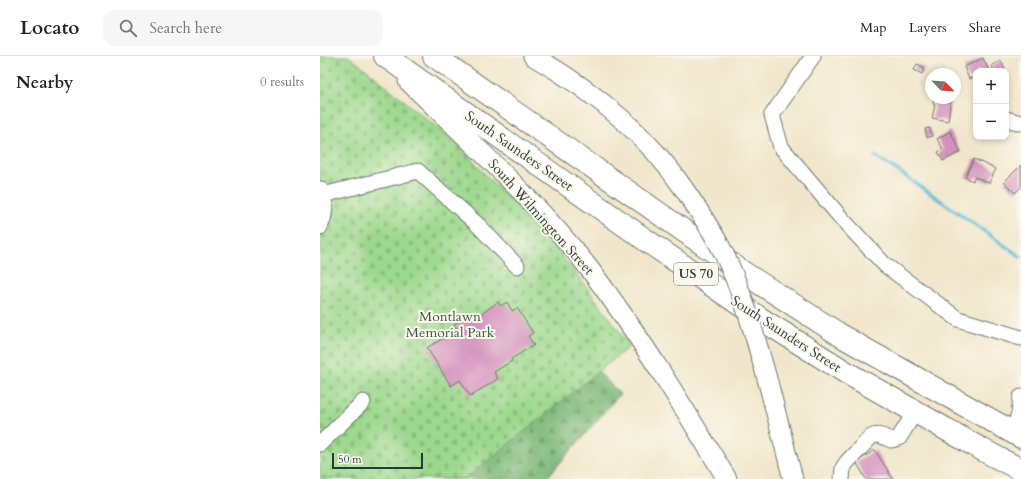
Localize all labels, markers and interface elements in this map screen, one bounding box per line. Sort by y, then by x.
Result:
search box [103,10,383,46]
text: Locato [20,15,79,41]
icon: search [117,17,139,39]
text: Search here [149,18,222,38]
text: Map [860,18,887,37]
text: Layers [909,18,947,37]
text: Share [969,18,1001,37]
north arrow [925,68,961,104]
map controls [973,68,1009,140]
button: + [973,68,1009,104]
text: Nearby [16,71,73,94]
text: 0 results [260,73,304,91]
button: − [973,104,1009,140]
street label: South Saunders Street [461,107,577,196]
street label: South Wilmington Street [484,155,599,280]
road number: US 70 [674,263,718,285]
street label: South Saunders Street [727,291,845,377]
park label: Montlawn Memorial Park [406,307,495,342]
scale bar [332,451,423,470]
text: 50 m [338,452,362,467]

